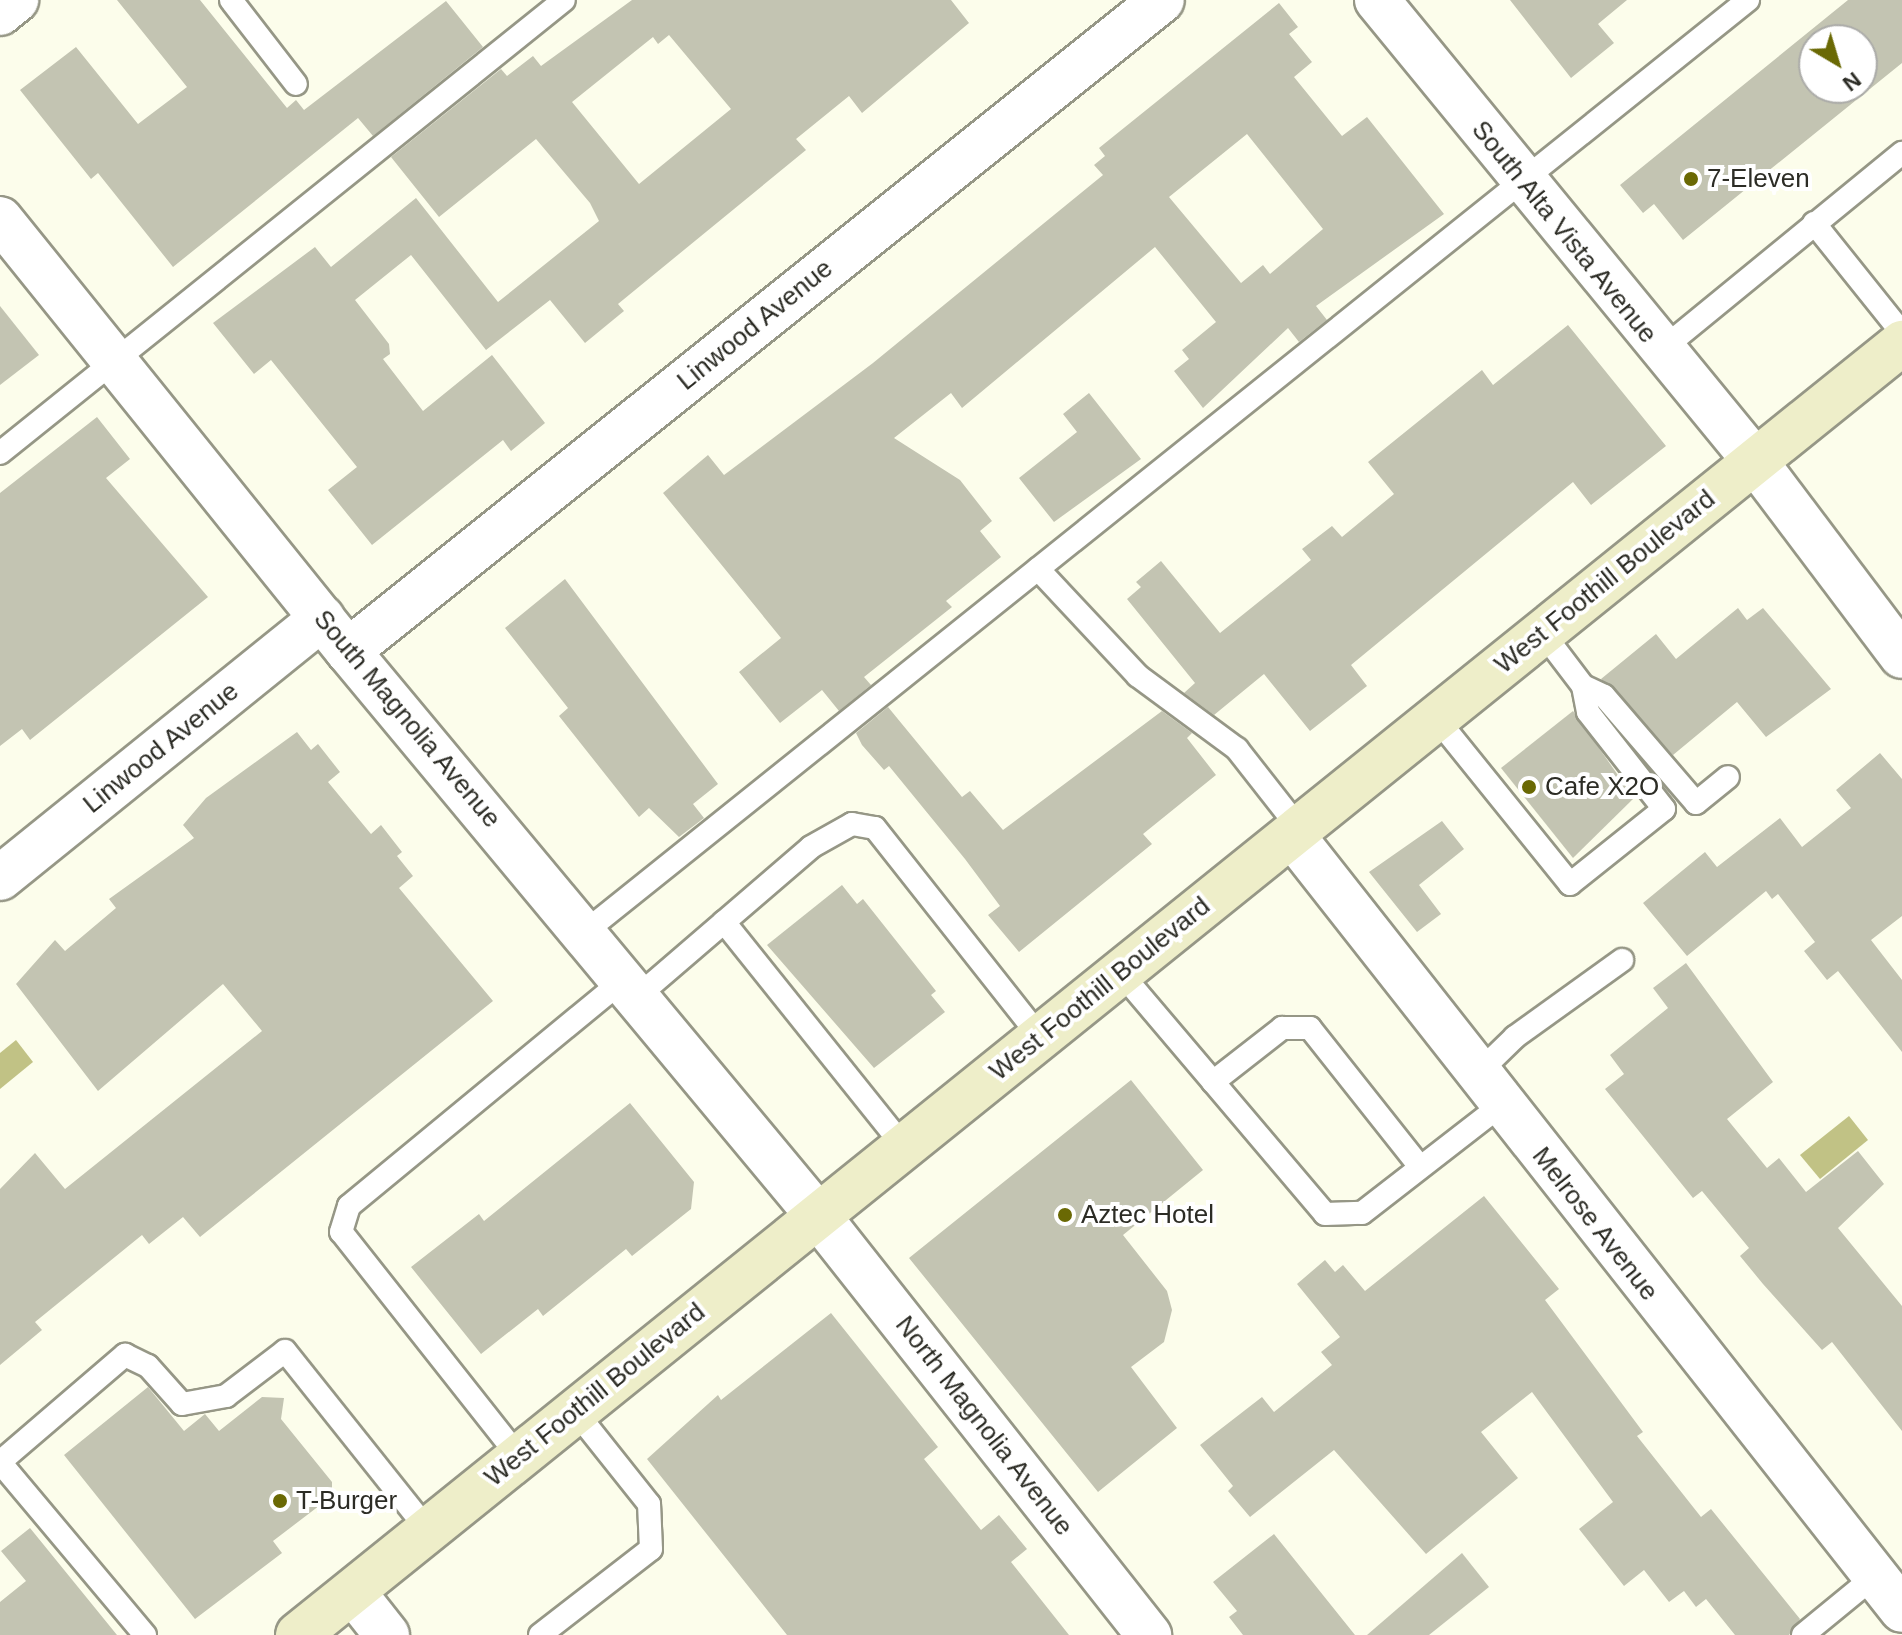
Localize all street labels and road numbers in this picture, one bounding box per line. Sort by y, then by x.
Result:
street label: South Alta Vista Avenue [1464,114,1664,350]
street label: Linwood Avenue [671,253,839,397]
street label: West Foothill Boulevard [1489,484,1721,680]
street label: South Magnolia Avenue [306,603,508,835]
street label: Linwood Avenue [77,676,245,820]
street label: West Foothill Boulevard [984,891,1216,1087]
street label: Melrose Avenue [1525,1141,1665,1307]
street label: West Foothill Boulevard [479,1297,711,1493]
street label: North Magnolia Avenue [888,1310,1080,1542]

